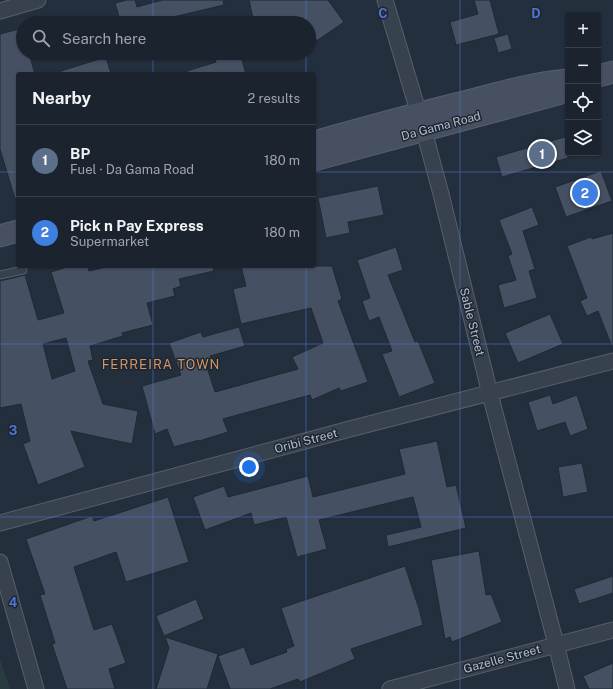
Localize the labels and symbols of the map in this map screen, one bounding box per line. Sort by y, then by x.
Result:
text: C [378,6,388,21]
text: D [531,6,541,21]
street label: Da Gama Road [400,109,482,143]
pin: 1 [529,139,555,169]
pin: 2 [572,178,598,208]
street label: Sable Street [457,286,487,358]
district label: FERREIRA TOWN [102,357,220,372]
text: 3 [9,423,18,438]
street label: Oribi Street [273,426,339,456]
your location [239,457,259,477]
text: 4 [9,595,18,610]
street label: Gazelle Street [462,642,542,676]

